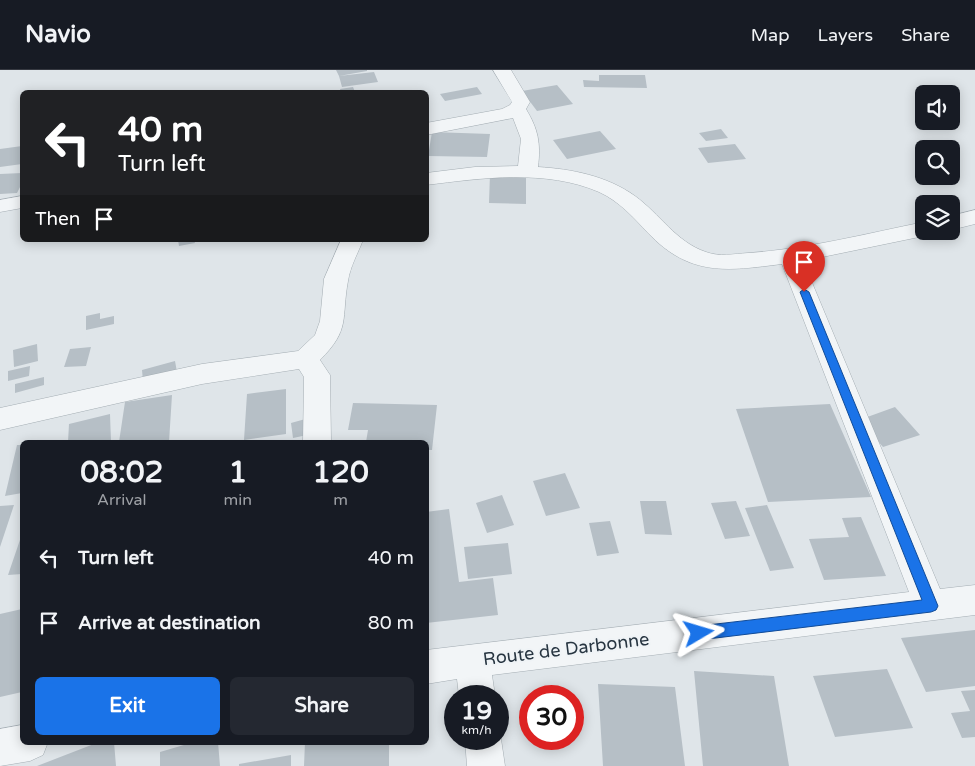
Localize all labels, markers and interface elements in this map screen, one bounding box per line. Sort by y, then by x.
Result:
text: Navio [25,20,91,49]
text: Map [751,24,790,46]
text: Layers [818,24,873,46]
text: Share [901,24,950,46]
map controls [915,85,960,240]
button: sound [915,85,960,130]
text: 40 m [118,109,203,151]
icon: left [35,110,100,175]
button: search [915,140,960,185]
text: Turn left [118,151,206,177]
button: layers [915,195,960,240]
icon: arrive [90,205,118,233]
text: Then [35,208,80,230]
pin [783,241,825,292]
icon: arrive [790,248,818,276]
text: 08:02 [80,454,163,491]
text: 1 [228,454,247,491]
text: 120 [312,454,369,491]
text: Arrival [97,490,147,510]
text: min [224,490,252,510]
text: m [333,490,348,510]
icon: left [35,544,63,572]
text: Turn left [78,547,154,569]
text: 40 m [368,547,414,569]
position arrow [672,606,724,658]
icon: arrive [35,609,63,637]
text: Arrive at destination [78,612,261,634]
text: 80 m [368,612,414,634]
street label: Route de Darbonne [482,628,650,670]
button: Exit [35,677,220,735]
button: Share [230,677,414,735]
speed limit sign: 30 [519,685,584,750]
text: 19 [461,696,492,726]
text: km/h [461,723,492,737]

